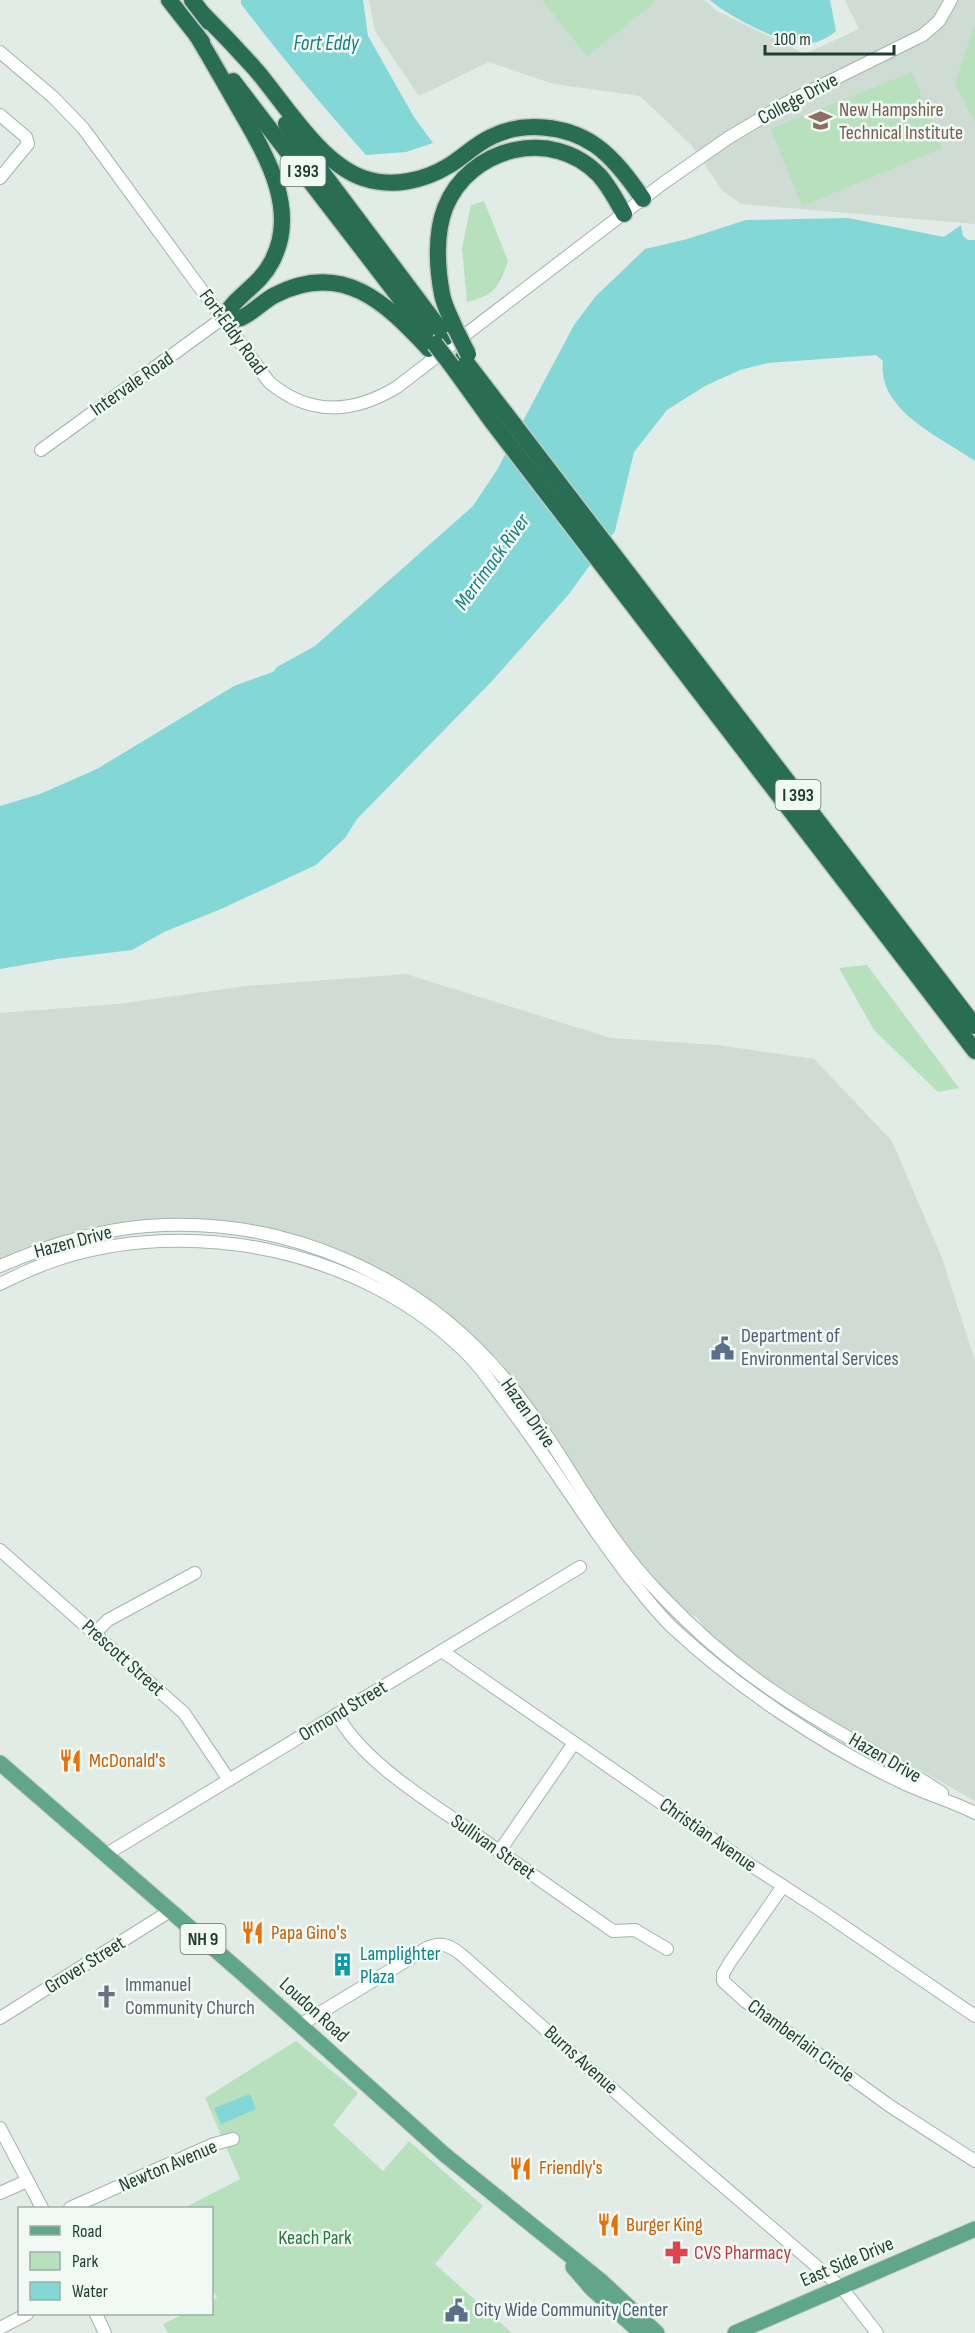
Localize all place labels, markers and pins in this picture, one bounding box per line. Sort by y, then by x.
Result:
place label: New Hampshire Technical Institute [839,98,963,145]
school or university icon: New Hampshire Technical Institute [808,108,834,134]
place label: Department of Environmental Services [741,1324,899,1371]
public building icon: Department of Environmental Services [710,1335,736,1361]
restaurant icon: McDonald's [58,1748,84,1774]
place label: McDonald's [89,1749,166,1773]
restaurant icon: Papa Gino's [240,1920,266,1946]
place label: Papa Gino's [271,1921,347,1945]
place label: Lamplighter Plaza [360,1942,441,1989]
building icon: Lamplighter Plaza [329,1952,355,1978]
place label: Immanuel Community Church [125,1973,255,2020]
church icon: Immanuel Community Church [94,1984,120,2010]
restaurant icon: Friendly's [508,2155,534,2181]
place label: Friendly's [539,2156,603,2180]
restaurant icon: Burger King [595,2212,621,2238]
place label: Burger King [626,2213,703,2237]
pharmacy icon: CVS Pharmacy [663,2240,689,2266]
place label: CVS Pharmacy [694,2241,791,2265]
public building icon: City Wide Community Center [443,2297,469,2323]
place label: City Wide Community Center [474,2298,668,2322]

